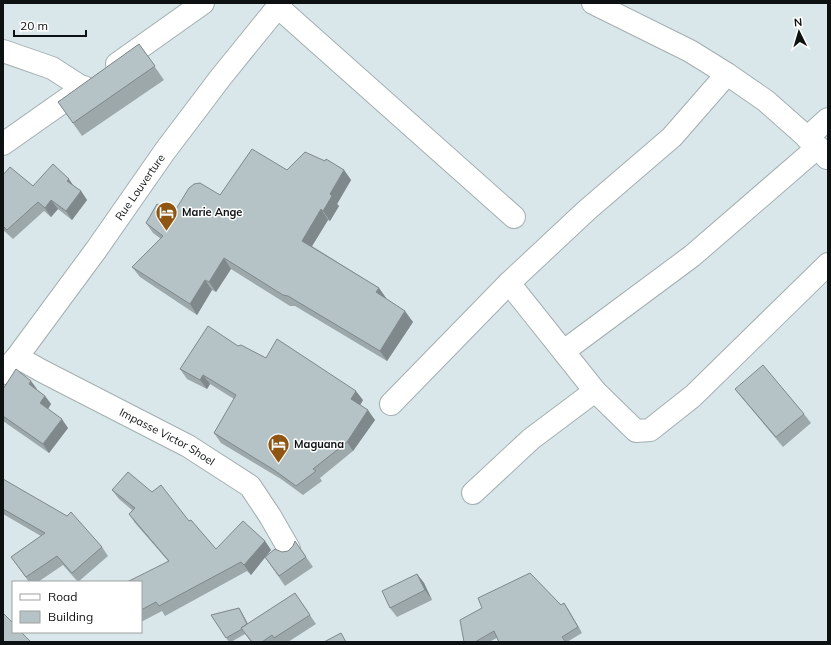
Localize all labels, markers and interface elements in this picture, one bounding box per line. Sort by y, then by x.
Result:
scale bar [14,12,86,38]
north arrow [779,12,819,52]
text: N [793,15,803,29]
text: 20 m [20,18,48,33]
street label: Rue Louverture [112,151,168,223]
hotel icon: Marie Ange [153,199,179,232]
place label: Marie Ange [182,205,242,219]
street label: Impasse Victor Shoel [117,405,217,468]
hotel icon: Maguana [266,431,292,464]
place label: Maguana [294,437,344,451]
legend [12,581,142,633]
text: Road [48,589,77,604]
text: Building [48,609,93,624]

